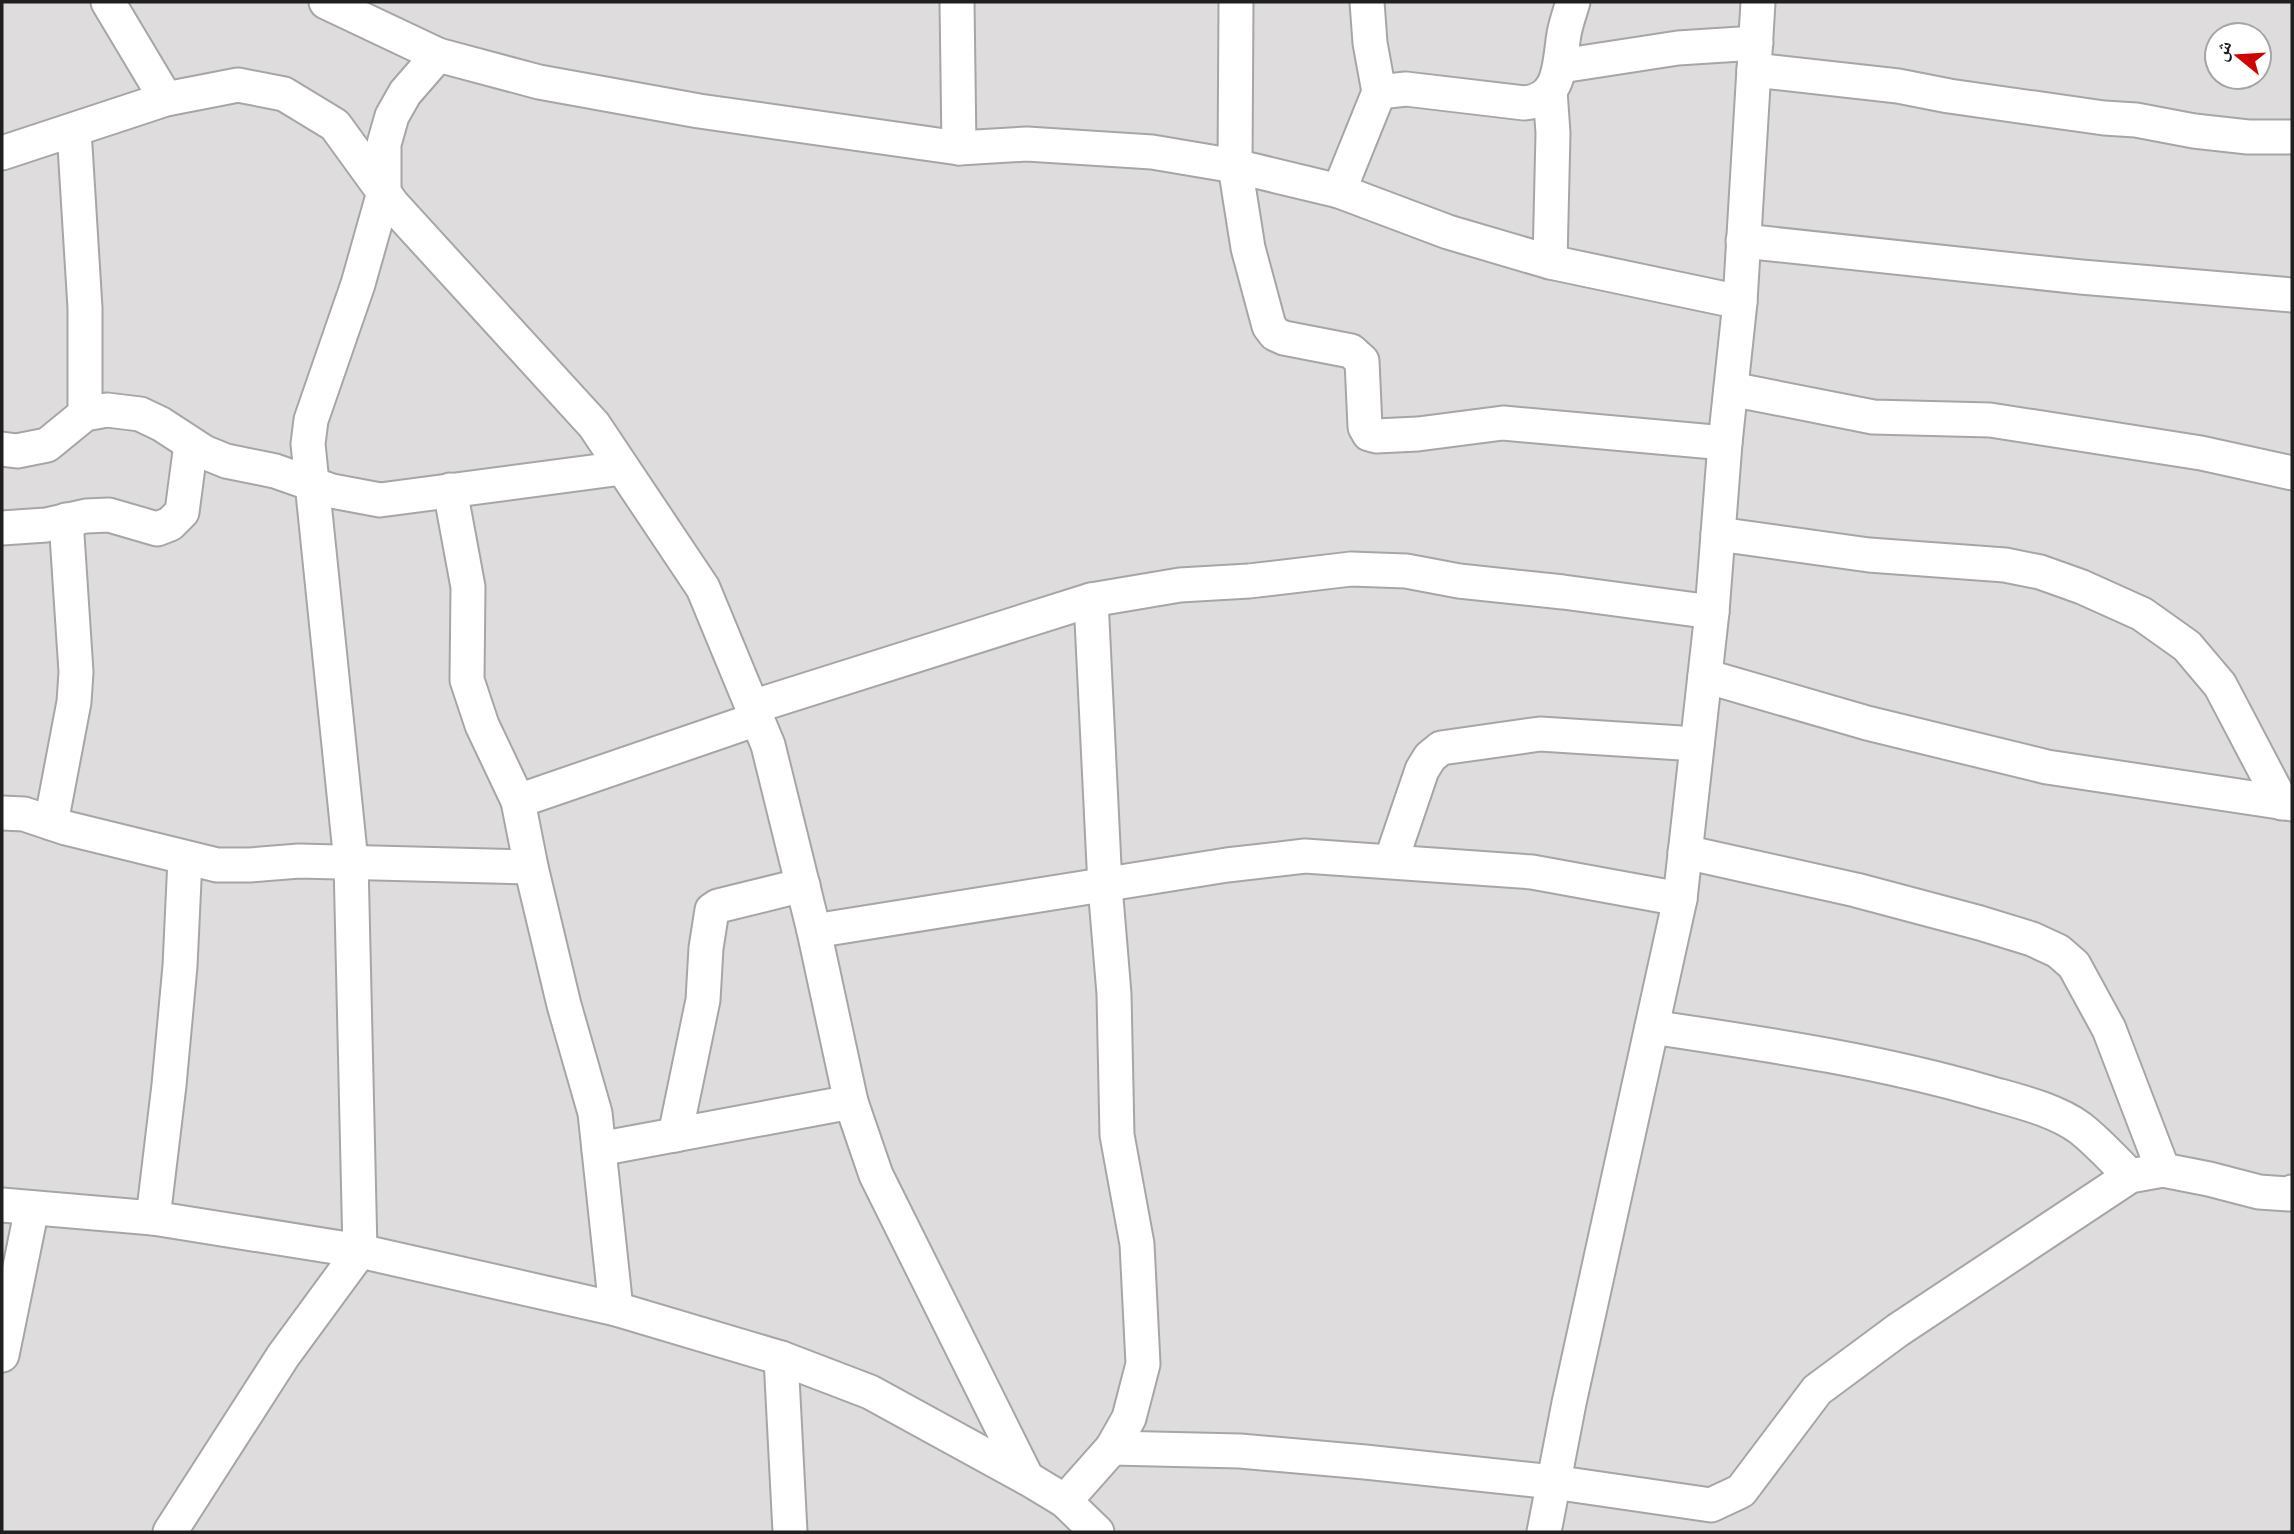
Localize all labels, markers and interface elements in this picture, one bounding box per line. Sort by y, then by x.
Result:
north arrow [2203,21,2273,91]
text: ش [2207,37,2236,64]

